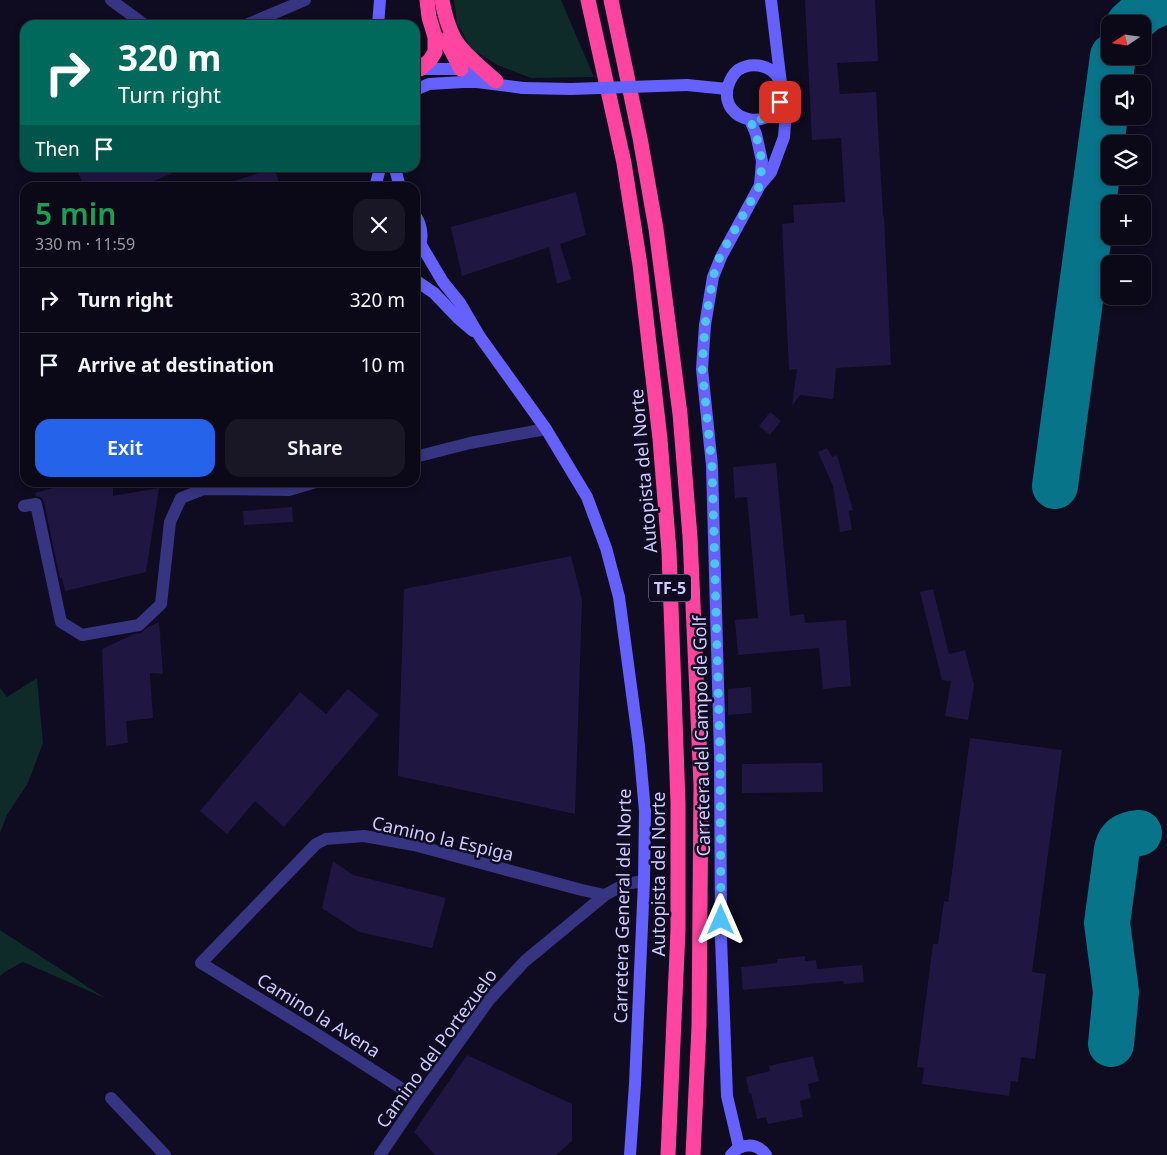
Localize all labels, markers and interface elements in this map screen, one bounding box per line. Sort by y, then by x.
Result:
north arrow [1101,15,1151,65]
map controls [1101,15,1151,305]
text: 320 m [118,34,221,81]
icon: right [35,40,100,105]
button: sound [1101,75,1151,125]
text: Turn right [118,79,221,109]
pin [759,81,801,123]
icon: arrive [766,88,794,116]
icon: arrive [90,135,118,163]
button: layers [1101,135,1151,185]
text: Then [35,136,80,162]
text: 5 min [35,193,116,234]
button: + [1101,195,1151,245]
button: close [353,199,405,251]
text: 330 m · 11:59 [35,233,135,255]
button: − [1101,255,1151,305]
icon: right [35,286,63,314]
text: Turn right [78,287,173,313]
text: 320 m [350,287,405,313]
icon: arrive [35,351,63,379]
text: Arrive at destination [78,352,274,378]
text: 10 m [361,352,405,378]
street label: Autopista del Norte [624,388,662,554]
button: Exit [35,419,215,477]
button: Share [225,419,405,477]
road number: TF-5 [649,574,691,602]
street label: Carretera del Campo de Golf [687,615,715,857]
street label: Carretera General del Norte [608,788,636,1024]
street label: Autopista del Norte [646,792,670,956]
street label: Camino la Espiga [370,810,516,866]
position arrow [694,893,746,945]
street label: Camino del Portezuelo [370,964,502,1132]
street label: Camino la Avena [253,967,385,1063]

